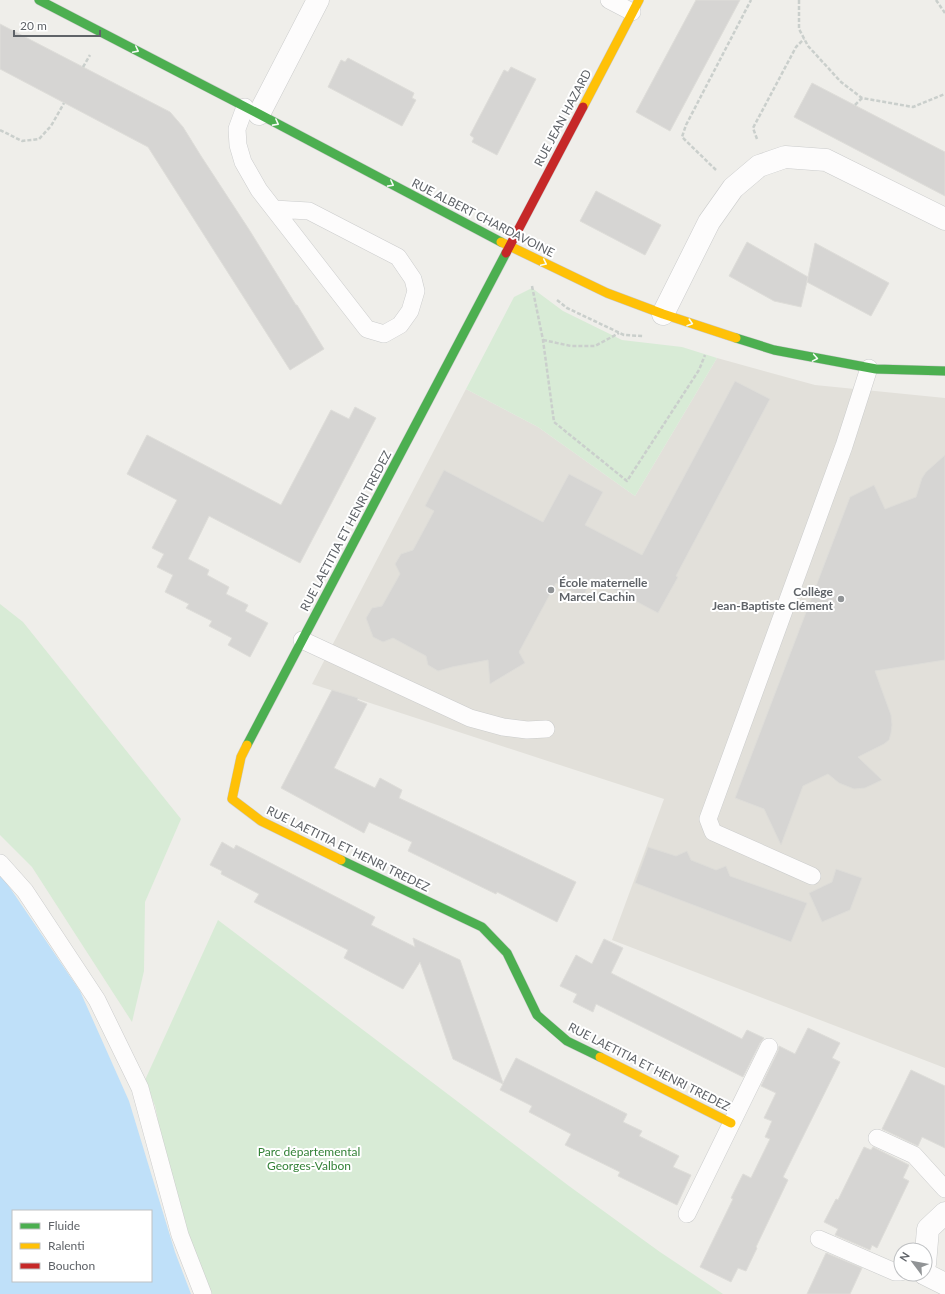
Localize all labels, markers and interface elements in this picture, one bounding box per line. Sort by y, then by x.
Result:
scale bar [14,12,100,38]
text: 20 m [20,18,47,33]
one-way arrow [132,45,139,53]
street label: RUE JEAN HAZARD [531,67,594,169]
one-way arrow [272,118,279,126]
street label: RUE ALBERT CHARDAVOINE [409,175,557,260]
one-way arrow [387,179,394,187]
one-way arrow [539,258,547,266]
one-way arrow [686,318,693,327]
one-way arrow [811,353,818,362]
street label: RUE LAETITIA ET HENRI TREDEZ [297,448,394,614]
place label: École maternelle Marcel Cachin [559,575,648,604]
place label: Collège Jean-Baptiste Clément [712,584,834,613]
marker: École maternelle Marcel Cachin [546,585,556,595]
marker: Collège Jean-Baptiste Clément [836,594,846,604]
street label: RUE LAETITIA ET HENRI TREDEZ [264,802,432,895]
street label: RUE LAETITIA ET HENRI TREDEZ [566,1019,733,1114]
park label: Parc départemental Georges-Valbon [258,1144,360,1173]
legend [12,1210,152,1282]
text: Fluide [48,1218,80,1233]
text: Ralenti [48,1238,85,1253]
north arrow [893,1242,933,1282]
text: N [896,1249,912,1263]
text: Bouchon [48,1258,95,1273]

